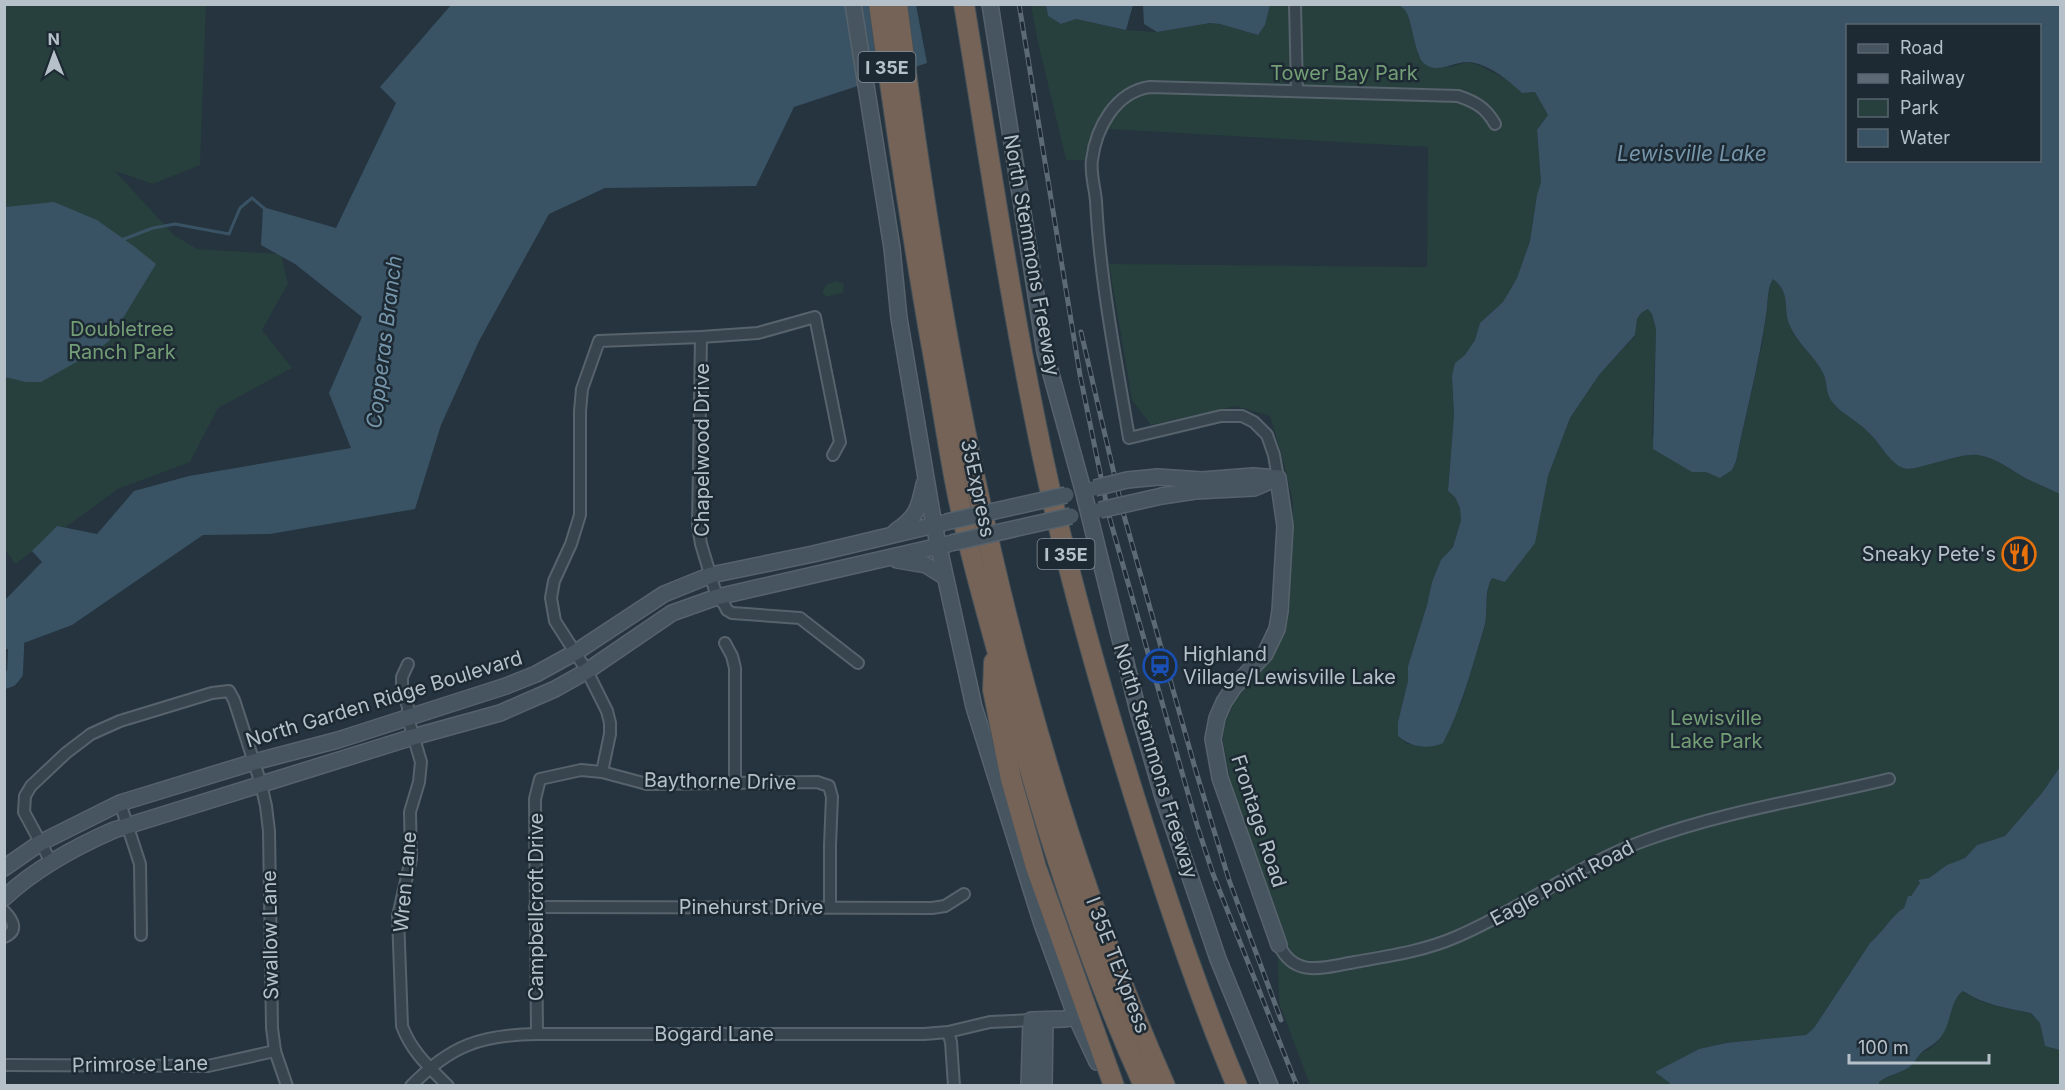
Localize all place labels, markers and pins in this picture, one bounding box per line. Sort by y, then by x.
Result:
restaurant icon: Sneaky Pete's [2001,536,2037,572]
place label: Sneaky Pete's [1862,542,1996,566]
place label: Highland Village/Lewisville Lake [1183,642,1396,689]
station icon: Highland Village/Lewisville Lake [1142,648,1178,684]

